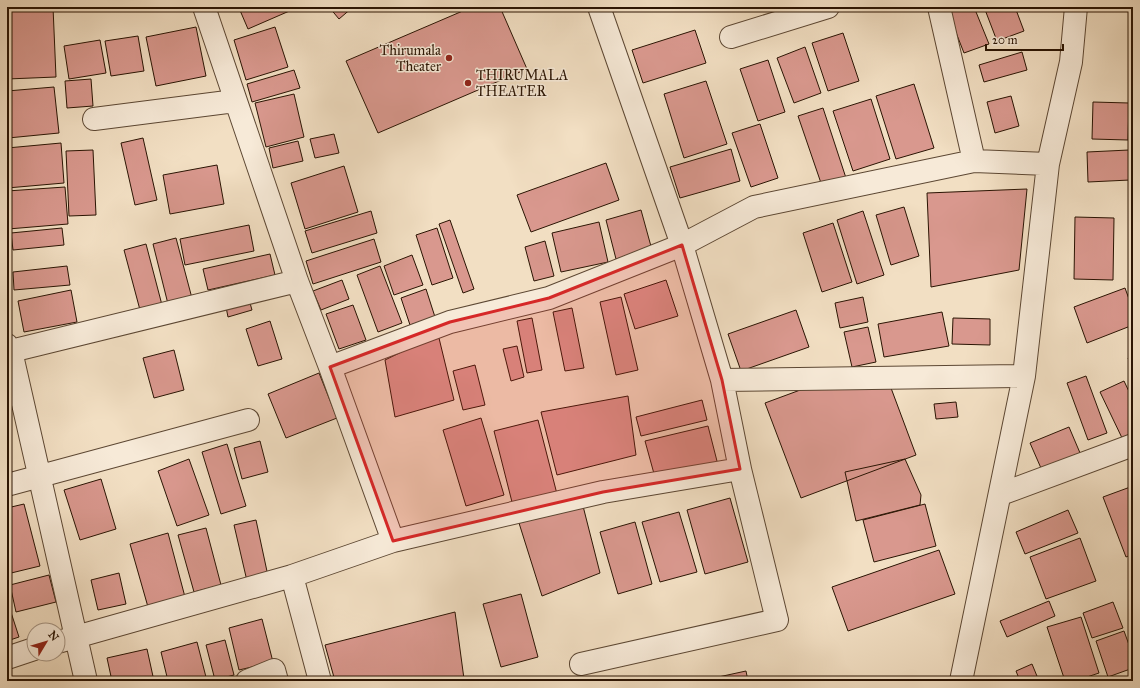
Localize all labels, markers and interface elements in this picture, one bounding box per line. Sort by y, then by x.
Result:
scale bar [986,26,1063,52]
text: 20 m [992,33,1018,47]
place label: Thirumala Theater [380,42,442,75]
marker: Thirumala Theater [444,53,454,63]
place label: THIRUMALA THEATER [476,67,569,100]
marker: THIRUMALA THEATER [463,78,473,88]
north arrow [26,622,66,662]
text: N [45,628,62,644]

